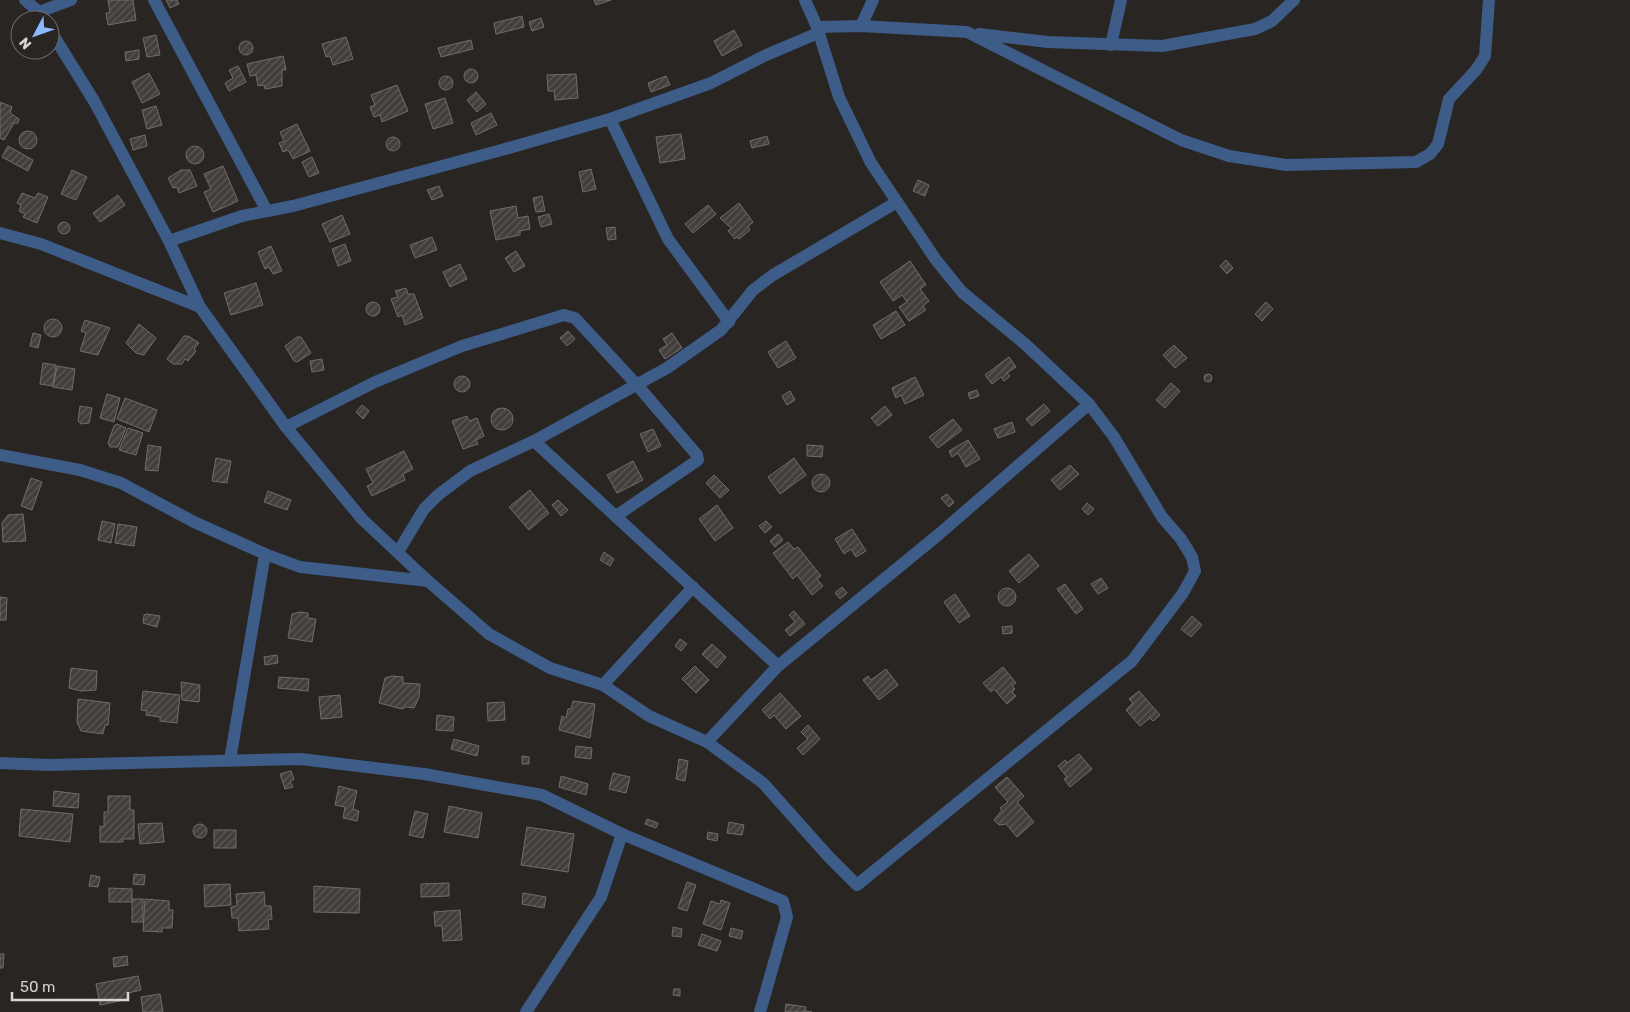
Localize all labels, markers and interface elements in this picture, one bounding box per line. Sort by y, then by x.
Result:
north arrow [10,10,60,60]
text: N [16,34,35,53]
scale bar [12,970,129,1002]
text: 50 m [20,978,55,996]

